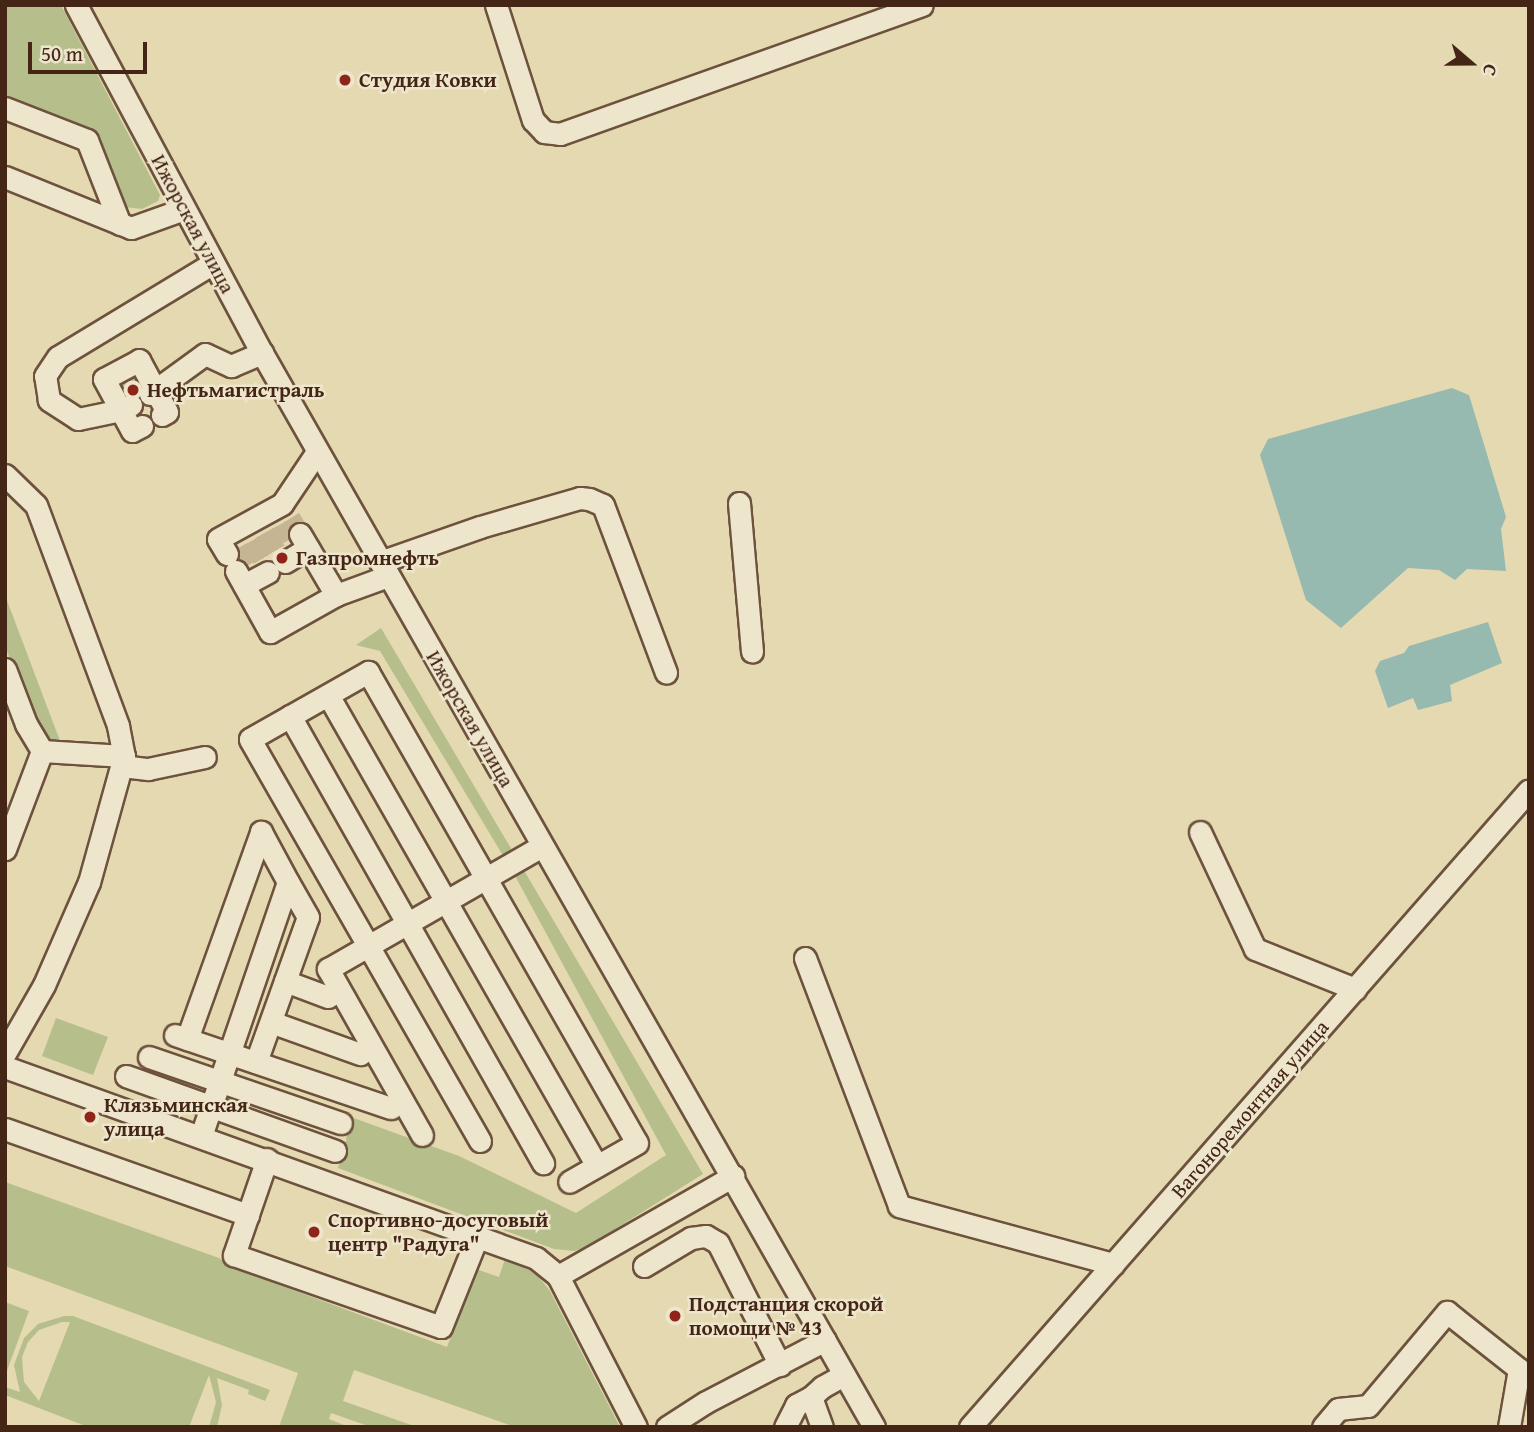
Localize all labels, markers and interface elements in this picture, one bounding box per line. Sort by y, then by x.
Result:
scale bar [32,28,150,72]
north arrow [1436,28,1506,98]
text: 50 m [41,38,83,69]
text: С [1476,60,1506,80]
place label: Студия Ковки [359,67,497,93]
marker: Студия Ковки [337,72,353,88]
street label: Ижорская улица [146,150,240,298]
place label: Нефтьмагистраль [147,377,324,403]
marker: Нефтьмагистраль [125,382,141,398]
place label: Газпромнефть [296,545,439,571]
marker: Газпромнефть [274,550,290,566]
street label: Ижорская улица [421,646,519,792]
street label: Вагоноремонтная улица [1166,1015,1334,1203]
place label: Клязьминская улица [104,1092,248,1142]
marker: Клязьминская улица [82,1109,98,1125]
place label: Спортивно-досуговый центр "Радуга" [328,1207,548,1257]
marker: Спортивно-досуговый центр "Радуга" [306,1224,322,1240]
place label: Подстанция скорой помощи № 43 [689,1291,883,1341]
marker: Подстанция скорой помощи № 43 [667,1308,683,1324]

